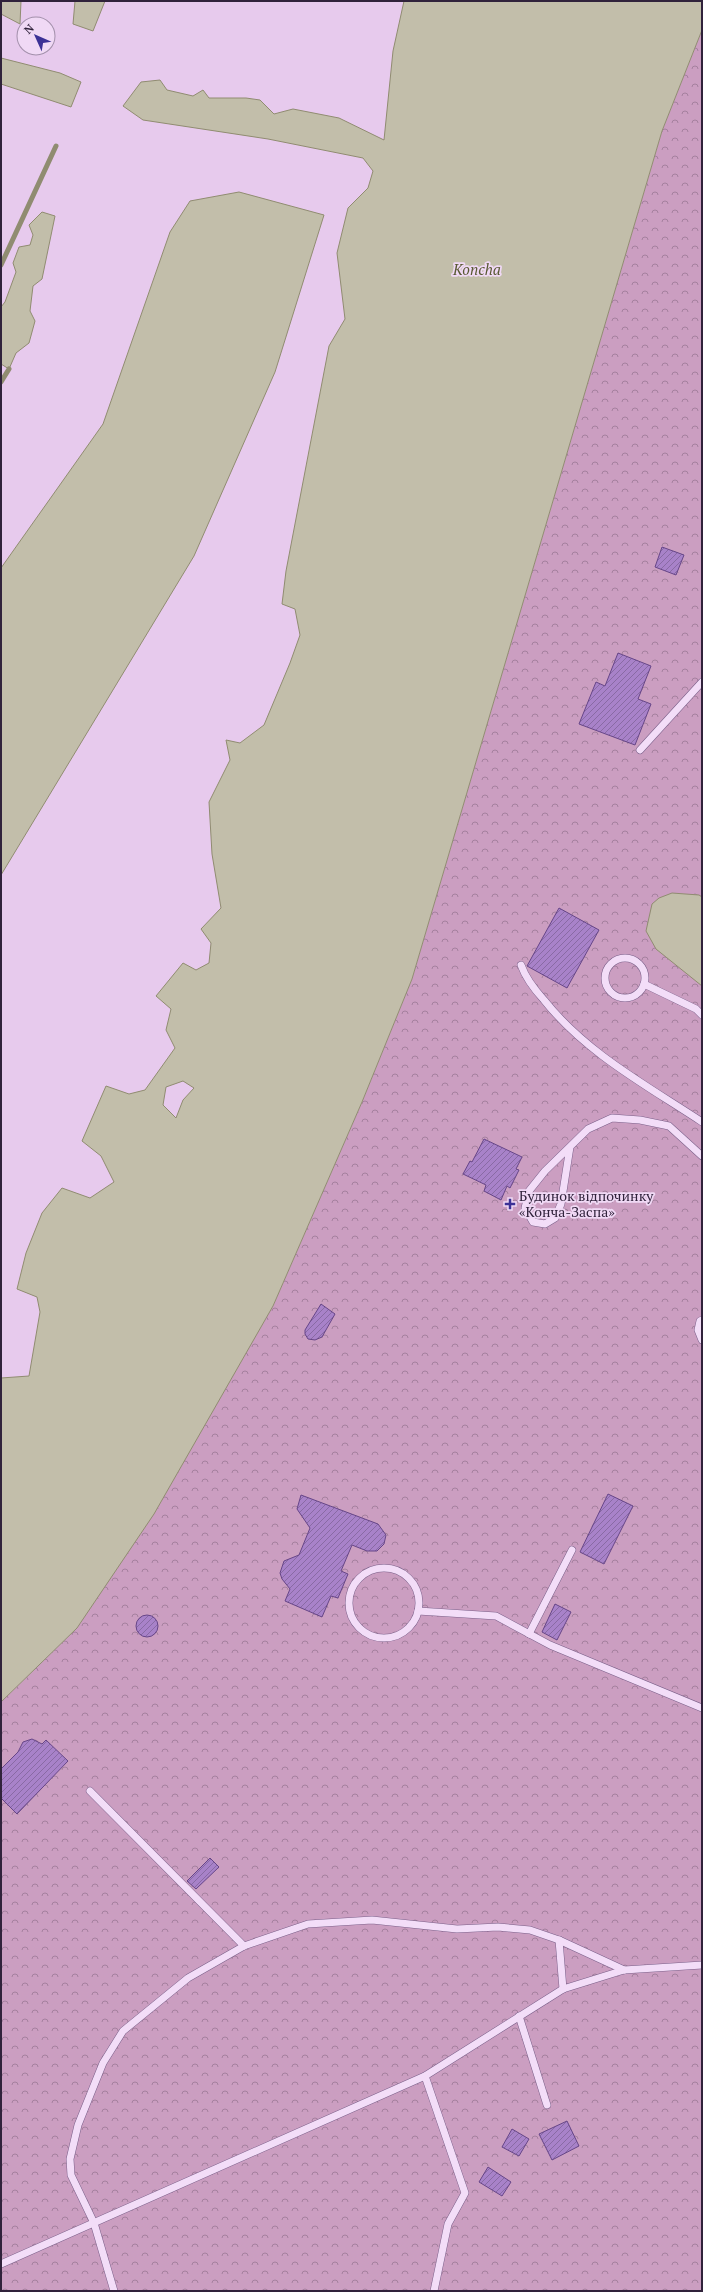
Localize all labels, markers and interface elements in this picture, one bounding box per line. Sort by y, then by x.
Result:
north arrow [16,16,56,56]
text: N [21,21,37,37]
water label: Koncha [452,259,501,279]
place label: Будинок відпочинку «Конча-Заспа» [519,1186,654,1221]
marker: Будинок відпочинку «Конча-Заспа» [504,1198,516,1210]

